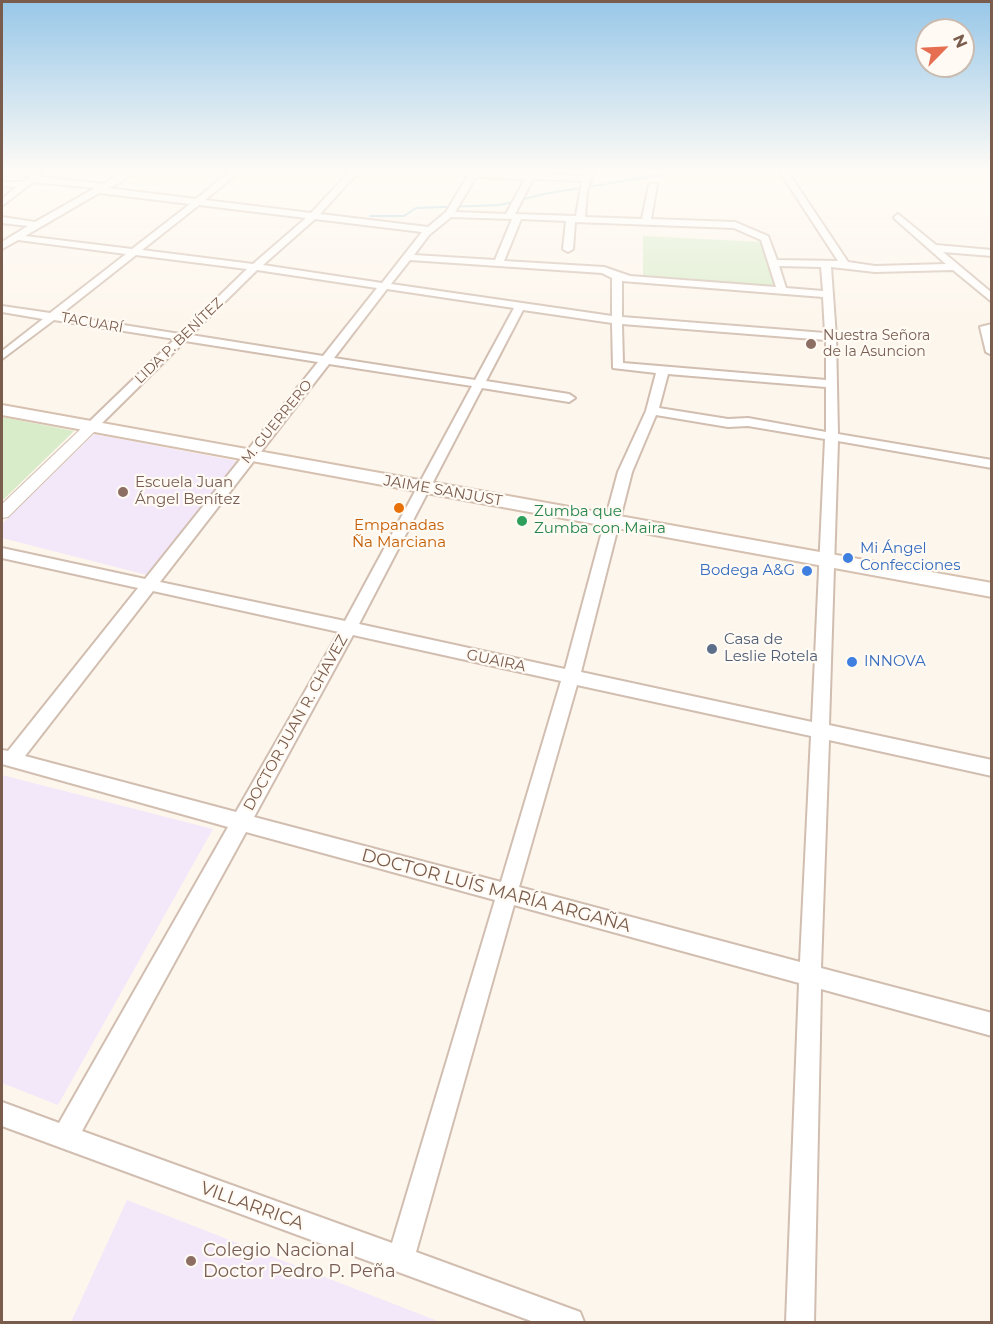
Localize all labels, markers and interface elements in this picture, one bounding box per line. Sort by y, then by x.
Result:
north arrow [915,18,975,78]
text: N [949,32,971,51]
street label: LIDA P. BENÍTEZ [131,295,227,387]
street label: TACUARÍ [60,309,124,337]
place label: Nuestra Señora de la Asuncion [823,328,930,360]
marker: Nuestra Señora de la Asuncion [804,337,818,351]
street label: M. GUERRERO [238,377,316,467]
street label: JAIME SANJUST [382,472,504,510]
place label: Escuela Juan Ángel Benítez [135,474,240,509]
marker: Escuela Juan Ángel Benítez [116,485,130,499]
marker: Empanadas Ña Marciana [392,501,406,515]
place label: Zumba que Zumba con Maira [534,503,666,538]
marker: Zumba que Zumba con Maira [515,514,529,528]
place label: Empanadas Ña Marciana [352,517,446,552]
place label: Mi Ángel Confecciones [860,540,960,575]
marker: Mi Ángel Confecciones [841,551,855,565]
place label: Bodega A&G [700,562,795,580]
marker: Bodega A&G [800,564,814,578]
place label: Casa de Leslie Rotela [724,631,818,666]
street label: DOCTOR JUAN R. CHAVEZ [240,632,352,814]
marker: Casa de Leslie Rotela [705,642,719,656]
street label: GUAIRA [465,646,527,676]
place label: INNOVA [864,653,926,671]
marker: INNOVA [845,655,859,669]
street label: DOCTOR LUÍS MARÍA ARGAÑA [359,845,633,937]
street label: VILLARRICA [197,1177,307,1235]
place label: Colegio Nacional Doctor Pedro P. Peña [203,1240,396,1282]
marker: Colegio Nacional Doctor Pedro P. Peña [184,1254,198,1268]

